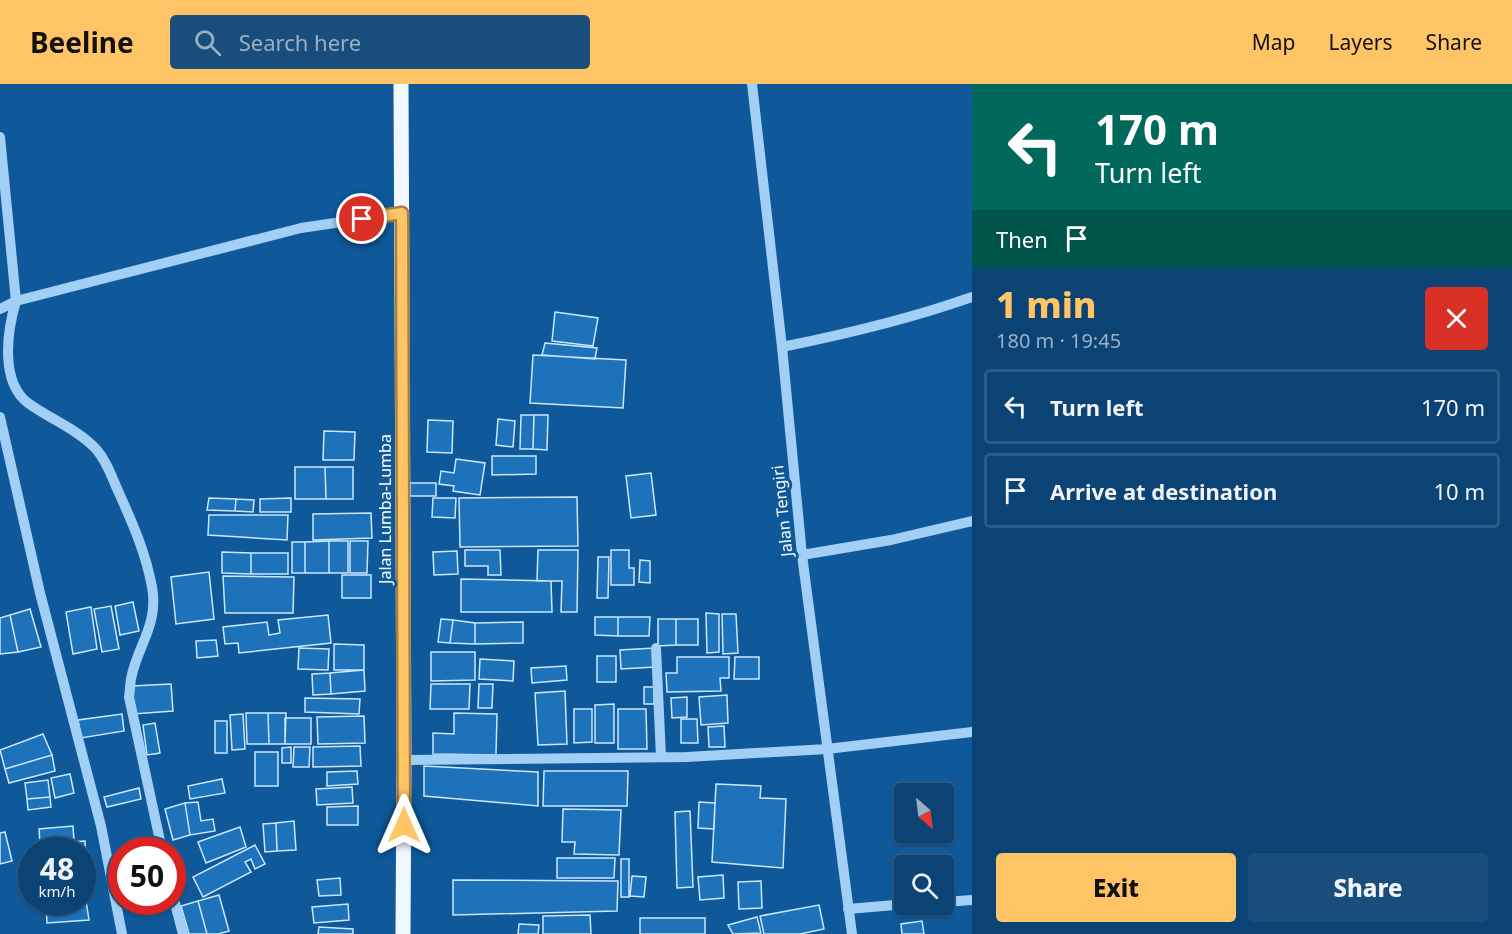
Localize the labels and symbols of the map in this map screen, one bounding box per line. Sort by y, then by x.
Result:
pin [336,193,387,244]
street label: Jalan Lumba-Lumba [374,434,396,586]
street label: Jalan Tengiri [766,464,798,560]
north arrow [894,783,954,843]
position arrow [372,793,436,857]
speed limit sign: 50 [108,837,186,915]

